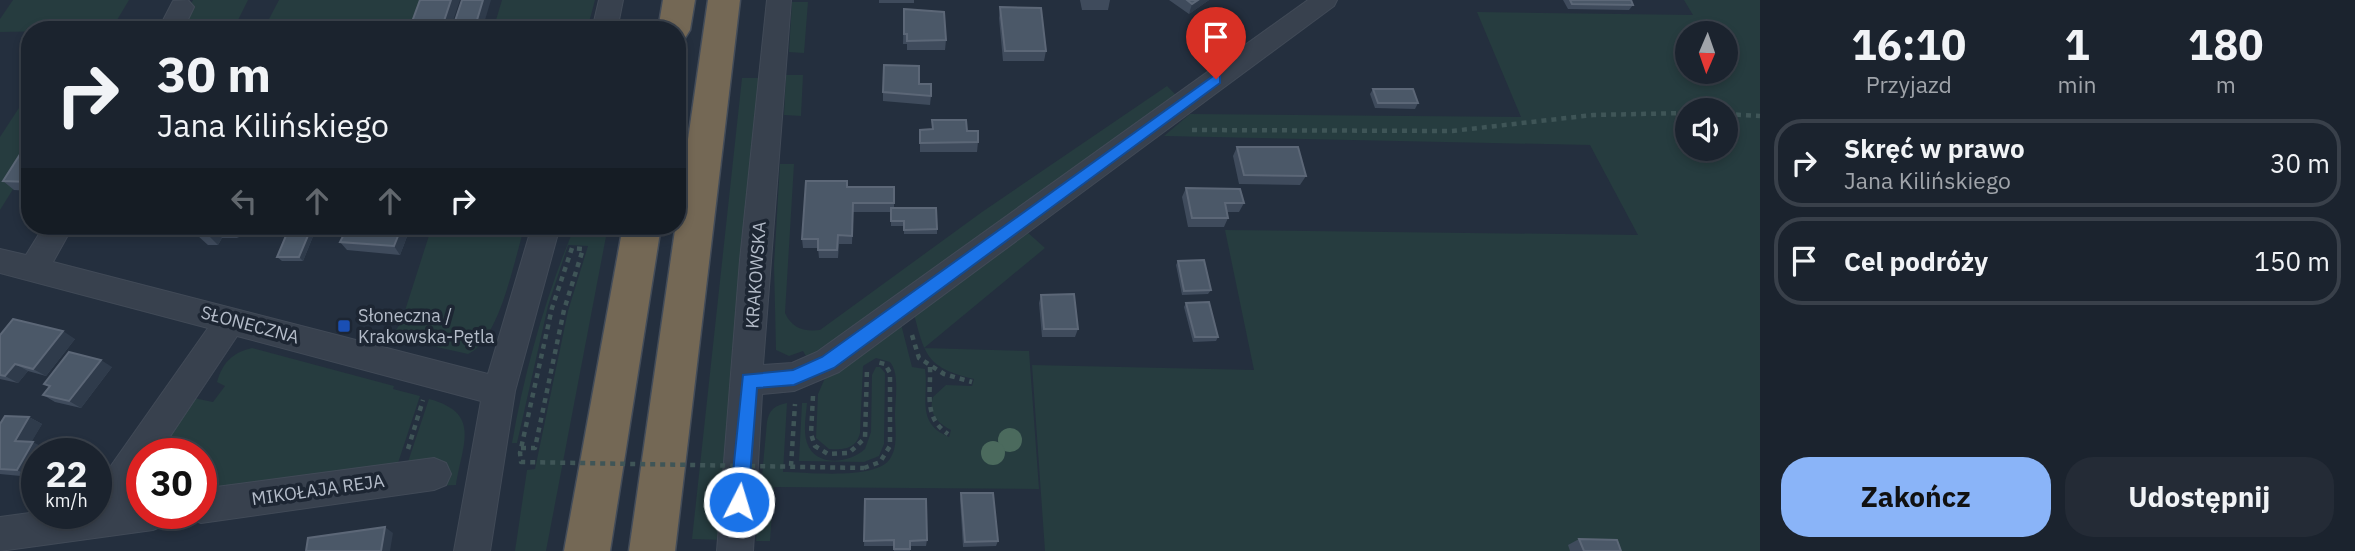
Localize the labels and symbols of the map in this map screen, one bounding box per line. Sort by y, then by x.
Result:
pin [1186,7,1246,79]
north arrow [1675,21,1738,84]
street label: KRAKOWSKA [740,220,771,329]
street label: SŁONECZNA [198,300,302,349]
place label: Słoneczna / Krakowska-Pętla [358,304,495,348]
marker: Słoneczna / Krakowska-Pętla [336,318,352,334]
speed limit sign: 30 [126,438,217,529]
position arrow [702,465,776,539]
street label: MIKOŁAJA REJA [250,469,386,510]

